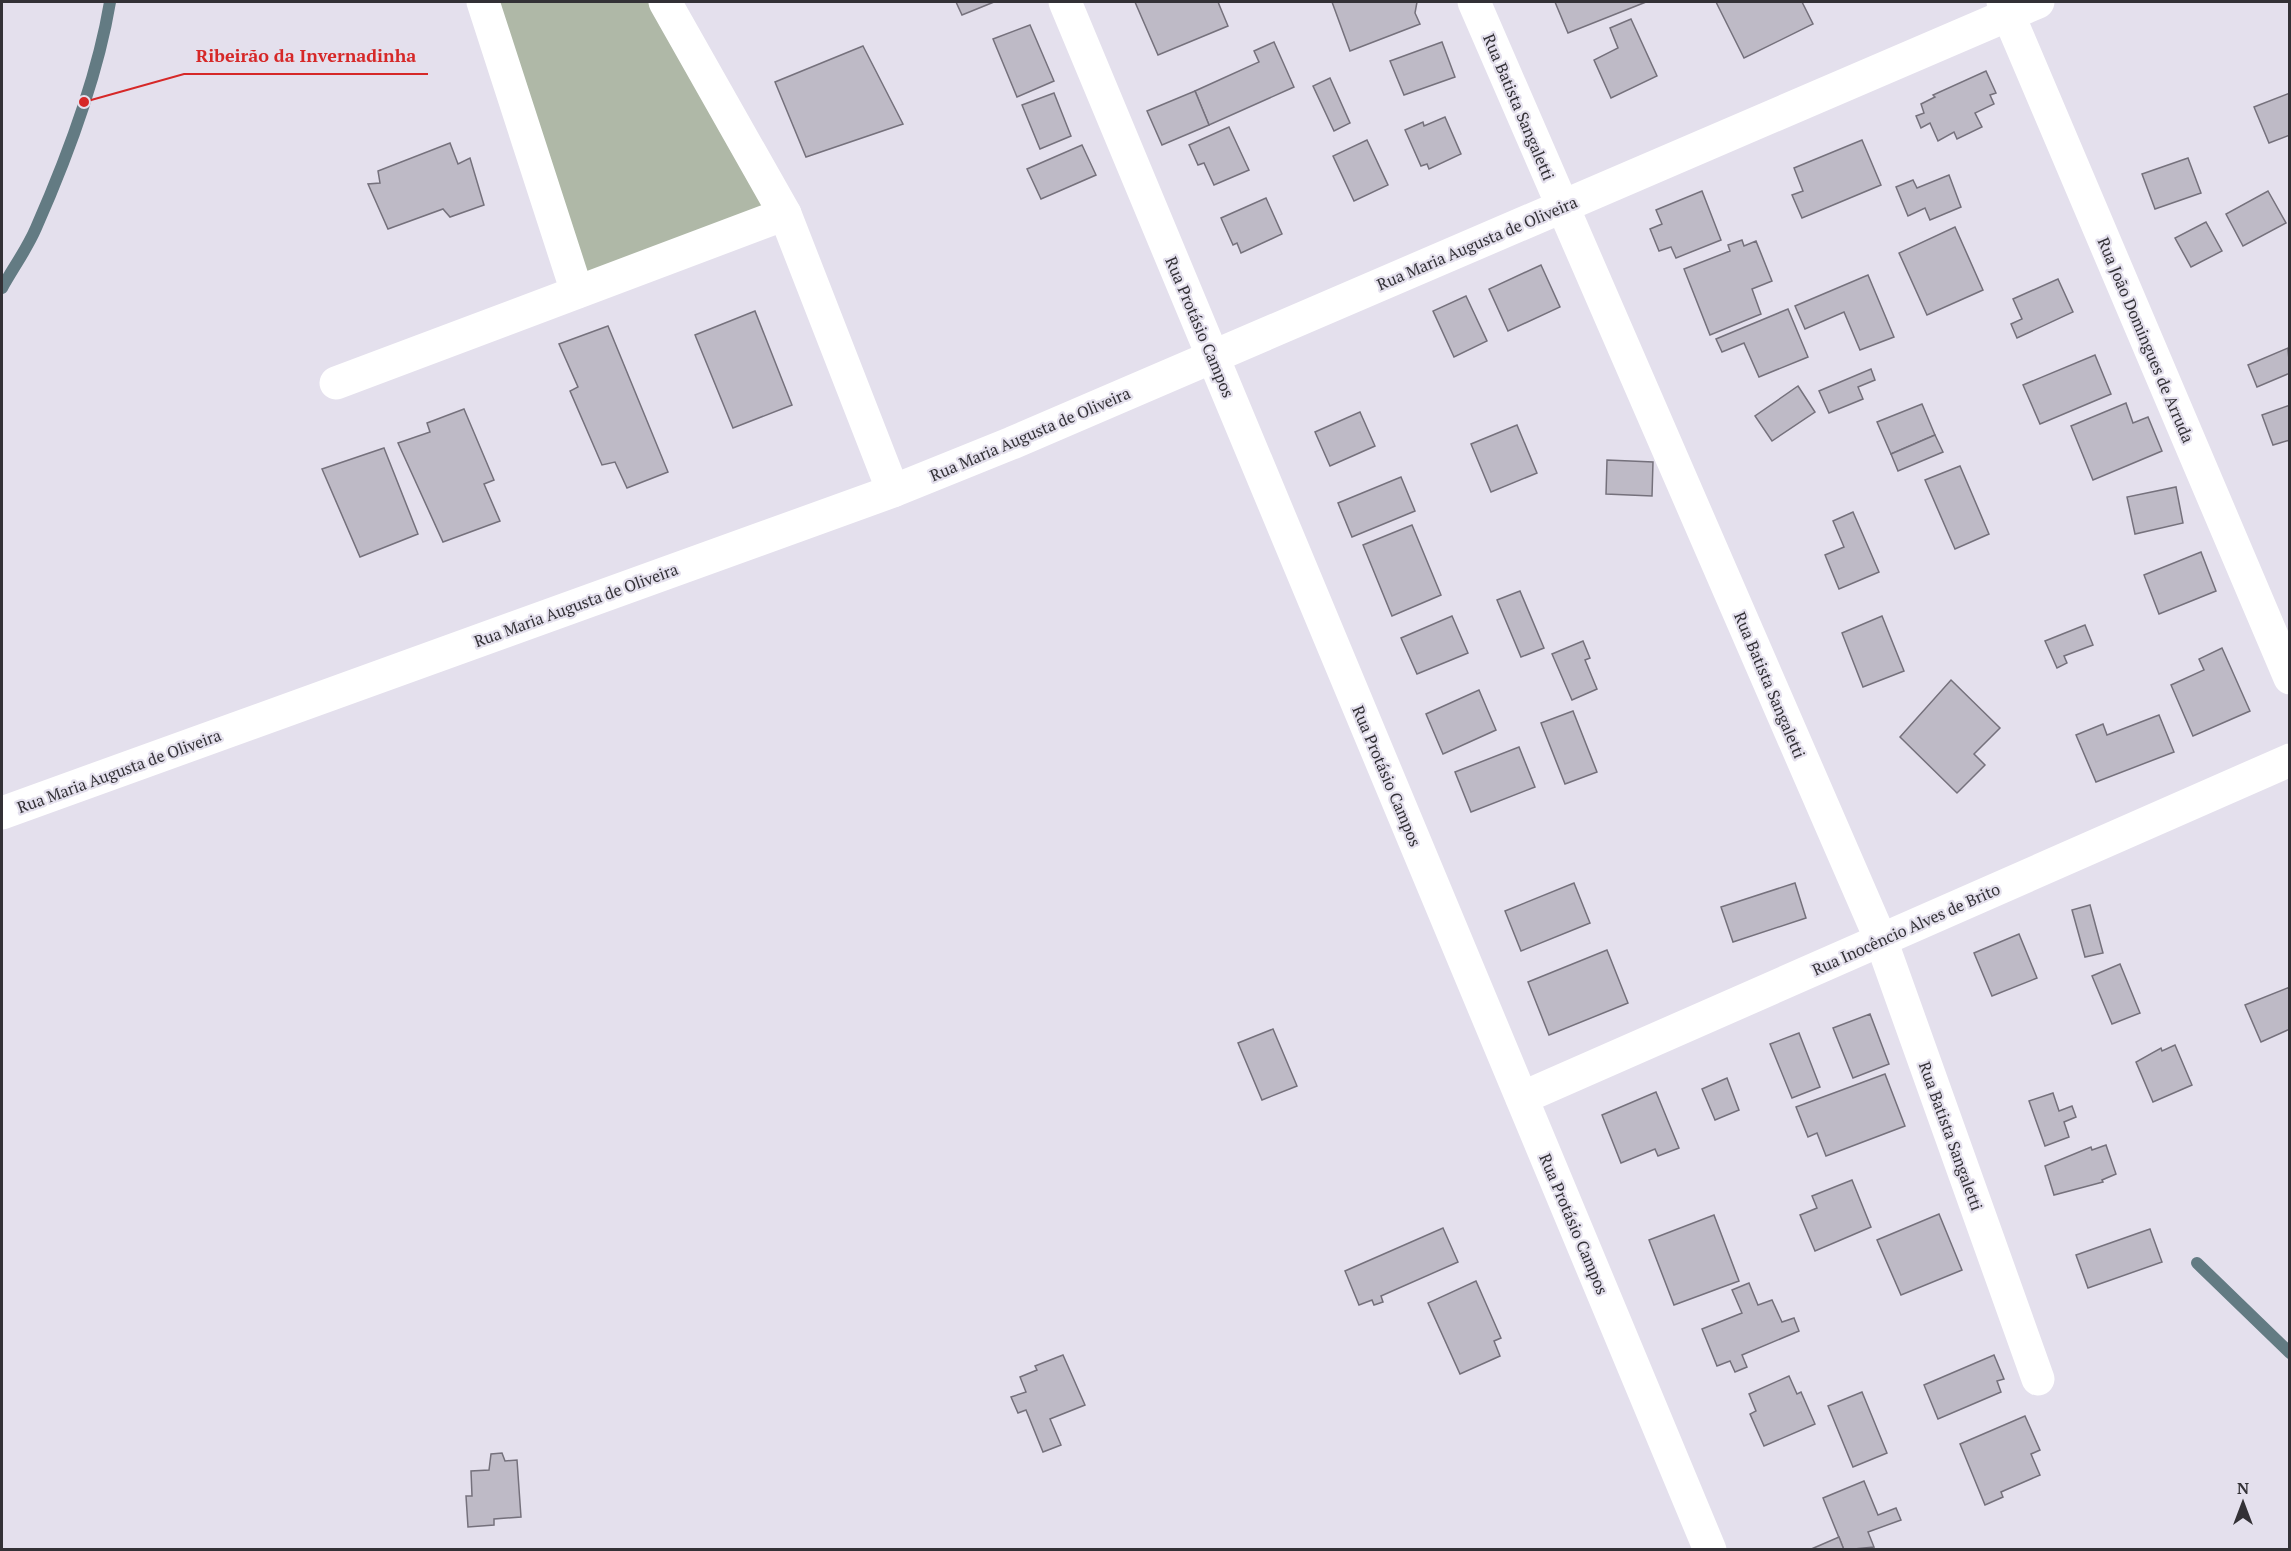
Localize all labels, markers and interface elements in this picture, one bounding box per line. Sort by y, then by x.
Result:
street label: Rua Batista Sangaletti [1478,30,1560,184]
callout: Ribeirão da Invernadinha [184,38,428,74]
text: Ribeirão da Invernadinha [196,43,416,67]
street label: Rua Maria Augusta de Oliveira [1373,191,1581,295]
street label: Rua João Domingues de Arruda [2093,234,2199,446]
street label: Rua Protásio Campos [1160,253,1240,401]
street label: Rua Maria Augusta de Oliveira [926,382,1134,486]
street label: Rua Maria Augusta de Oliveira [471,558,681,652]
street label: Rua Batista Sangaletti [1729,608,1811,762]
street label: Rua Protásio Campos [1347,702,1427,850]
street label: Rua Maria Augusta de Oliveira [14,724,224,818]
street label: Rua Inocêncio Alves de Brito [1809,877,2004,980]
street label: Rua Batista Sangaletti [1914,1058,1988,1214]
street label: Rua Protásio Campos [1534,1150,1614,1298]
north arrow [2213,1473,2273,1533]
text: N [2237,1477,2249,1499]

